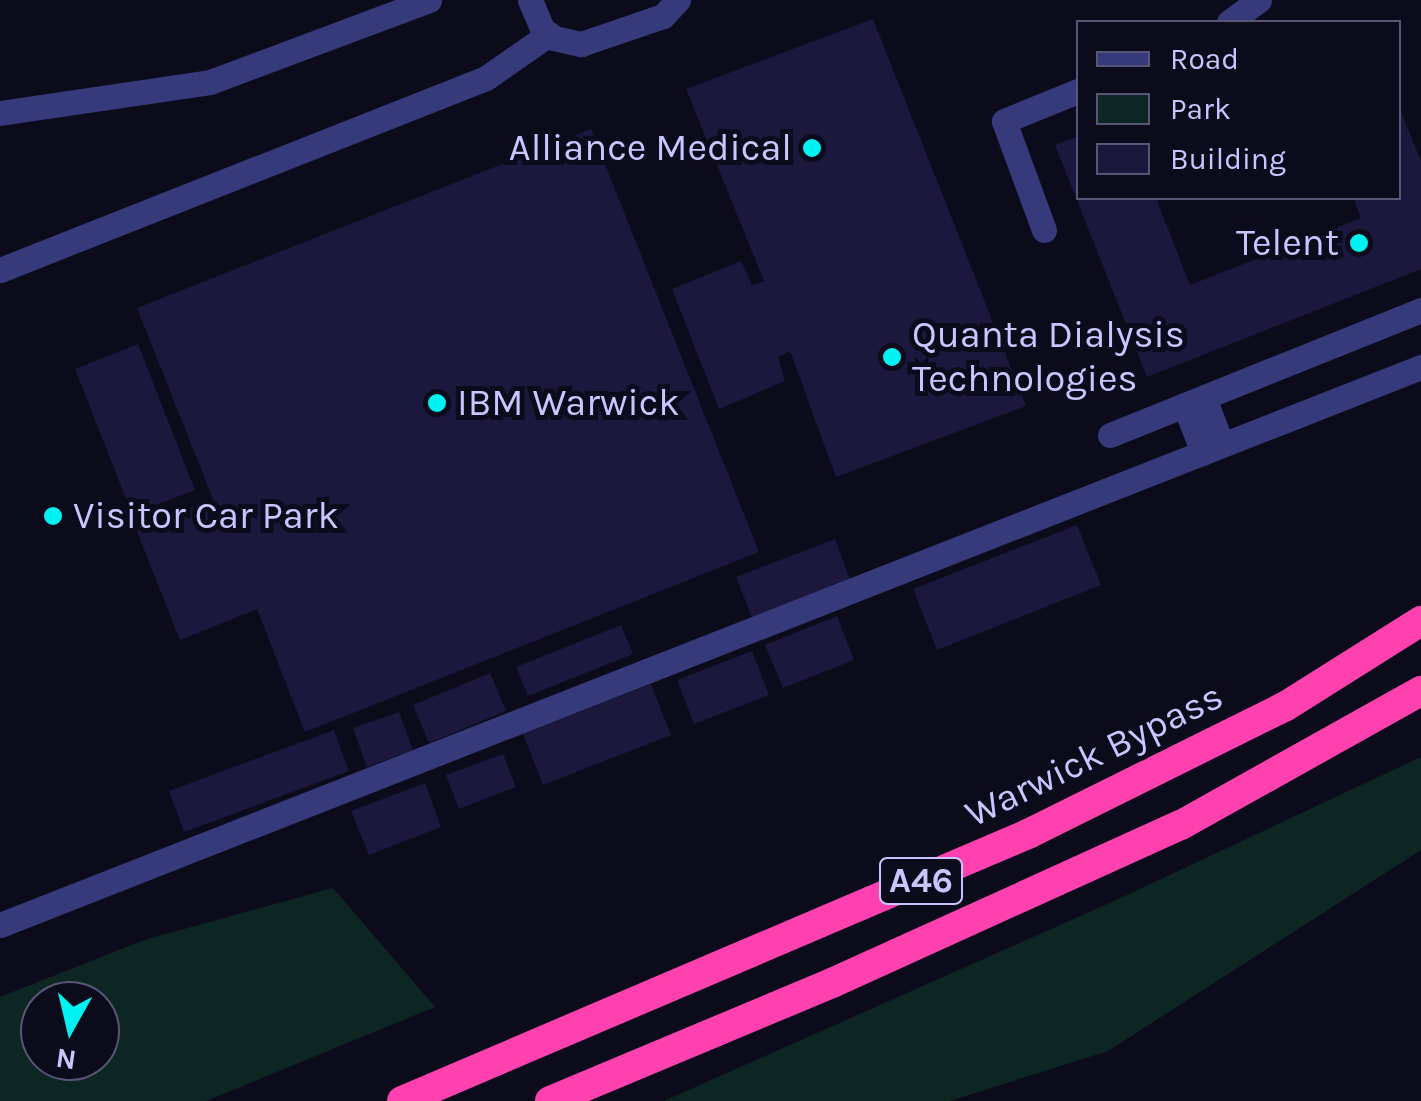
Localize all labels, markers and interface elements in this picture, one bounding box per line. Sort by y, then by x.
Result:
legend [1076,20,1401,200]
text: Road [1170,41,1239,77]
text: Park [1170,91,1231,127]
place label: Alliance Medical [509,125,792,171]
marker: Alliance Medical [801,137,823,159]
text: Building [1170,141,1286,177]
place label: Telent [1236,220,1339,266]
marker: Telent [1348,232,1370,254]
place label: Quanta Dialysis Technologies [912,312,1185,402]
marker: Quanta Dialysis Technologies [881,346,903,368]
place label: IBM Warwick [457,380,680,426]
marker: IBM Warwick [426,392,448,414]
place label: Visitor Car Park [73,493,339,539]
marker: Visitor Car Park [42,505,64,527]
street label: Warwick Bypass [958,673,1230,837]
road number: A46 [878,851,964,911]
north arrow [20,981,120,1081]
text: N [54,1041,78,1077]

